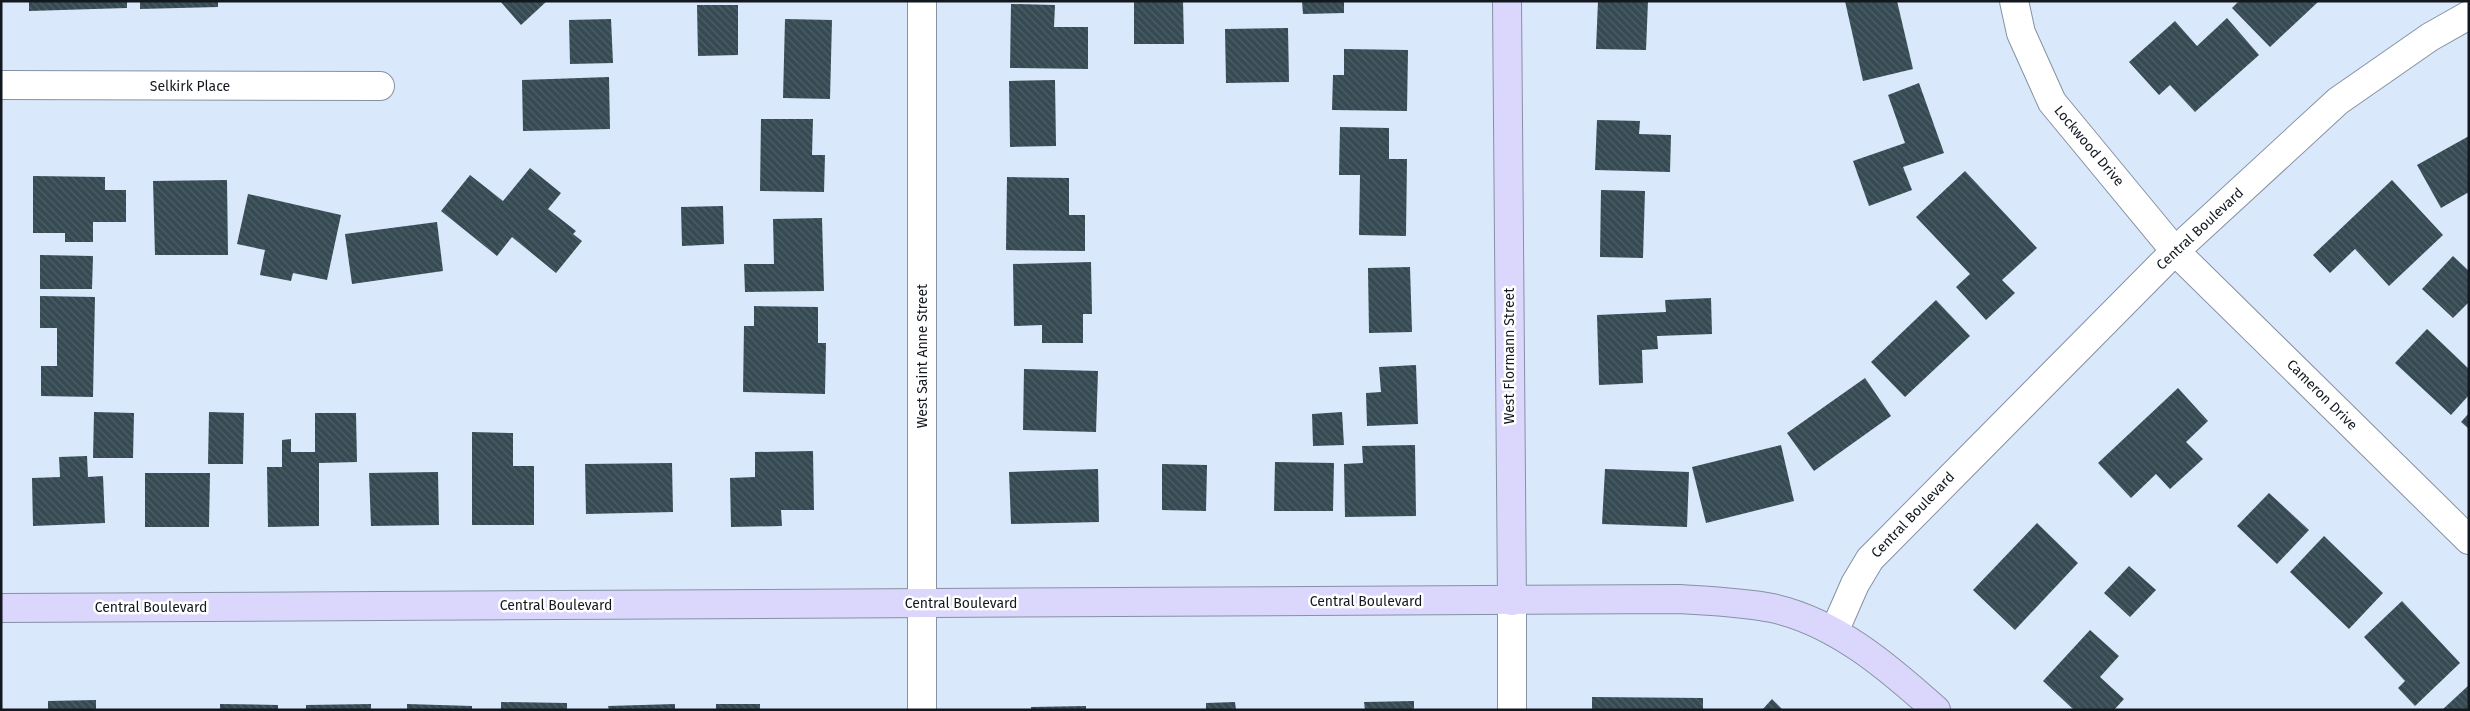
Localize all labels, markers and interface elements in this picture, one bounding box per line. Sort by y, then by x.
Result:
street label: Selkirk Place [150,78,230,95]
street label: Lockwood Drive [2050,102,2128,190]
street label: Central Boulevard [2153,184,2247,274]
street label: West Saint Anne Street [914,283,931,428]
street label: West Flormann Street [1501,287,1518,424]
street label: Cameron Drive [2283,356,2361,434]
street label: Central Boulevard [1868,469,1958,561]
street label: Central Boulevard [1310,593,1422,610]
street label: Central Boulevard [905,595,1017,612]
street label: Central Boulevard [500,597,612,614]
street label: Central Boulevard [95,599,207,616]

